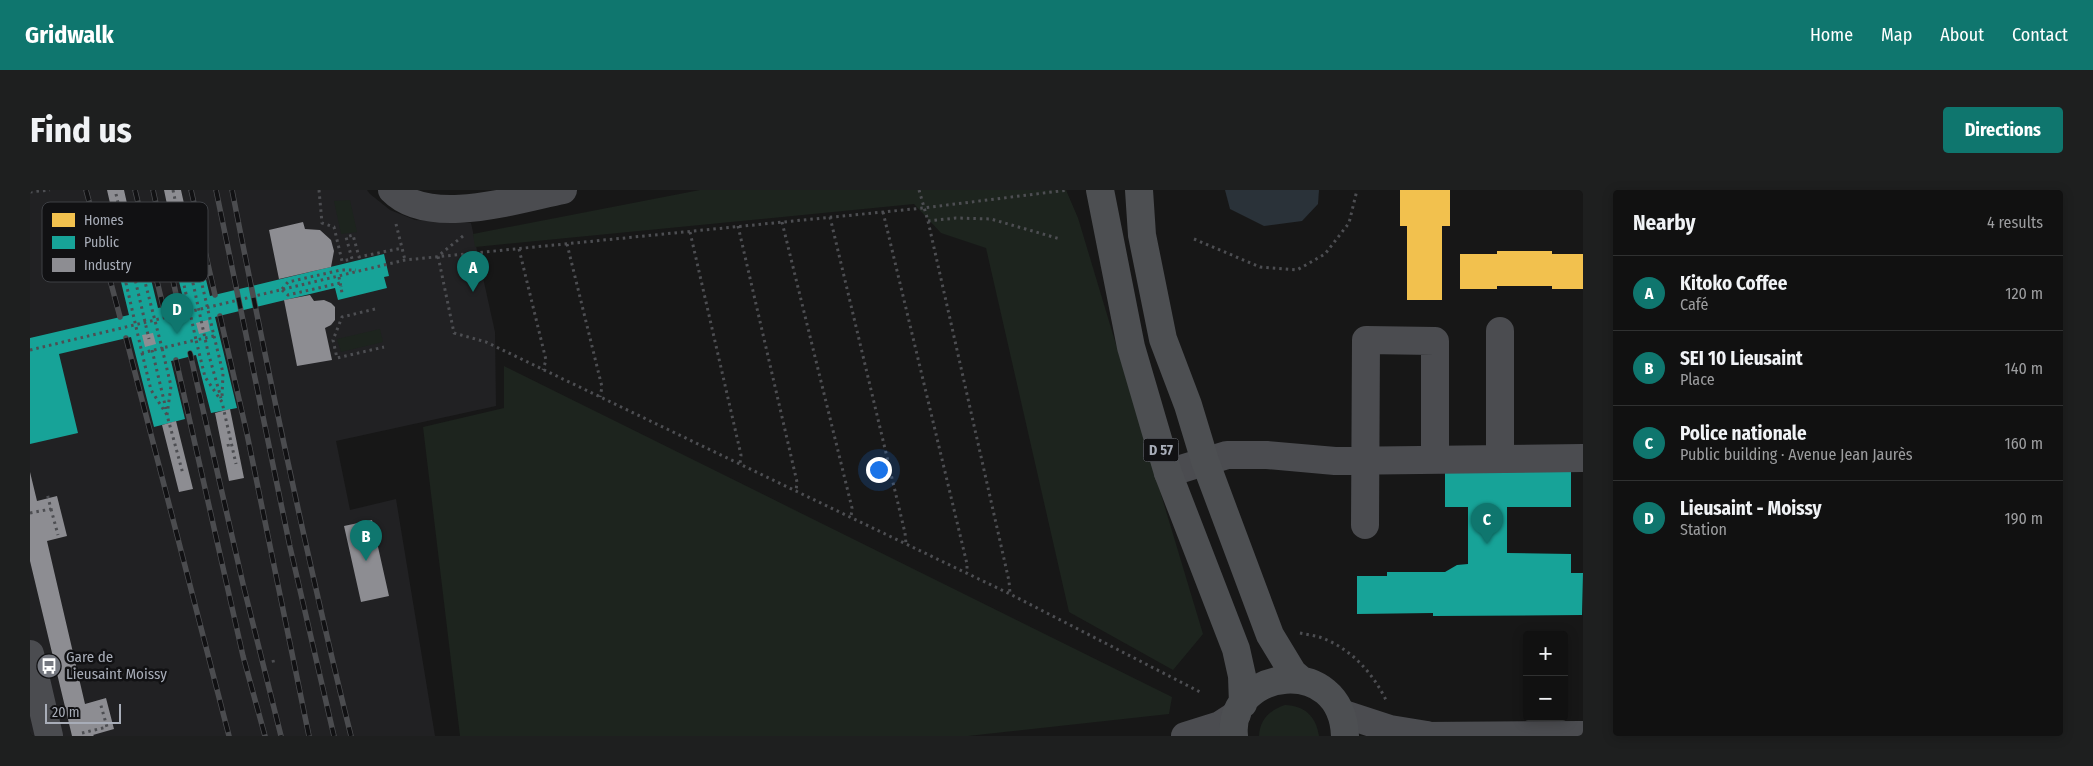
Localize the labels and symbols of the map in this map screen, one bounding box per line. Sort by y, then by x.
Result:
legend [42,202,208,282]
text: Homes [84,212,124,229]
text: Public [84,234,119,251]
pin: A [457,251,489,292]
text: Industry [84,257,132,274]
pin: D [161,293,193,334]
road number: D 57 [1144,438,1178,462]
your location [866,457,892,483]
pin: C [1471,503,1503,544]
pin: B [350,520,382,561]
place label: Gare de Lieusaint Moissy [66,648,167,683]
bus stop icon: Gare de Lieusaint Moissy [36,653,62,679]
scale bar [45,701,121,724]

